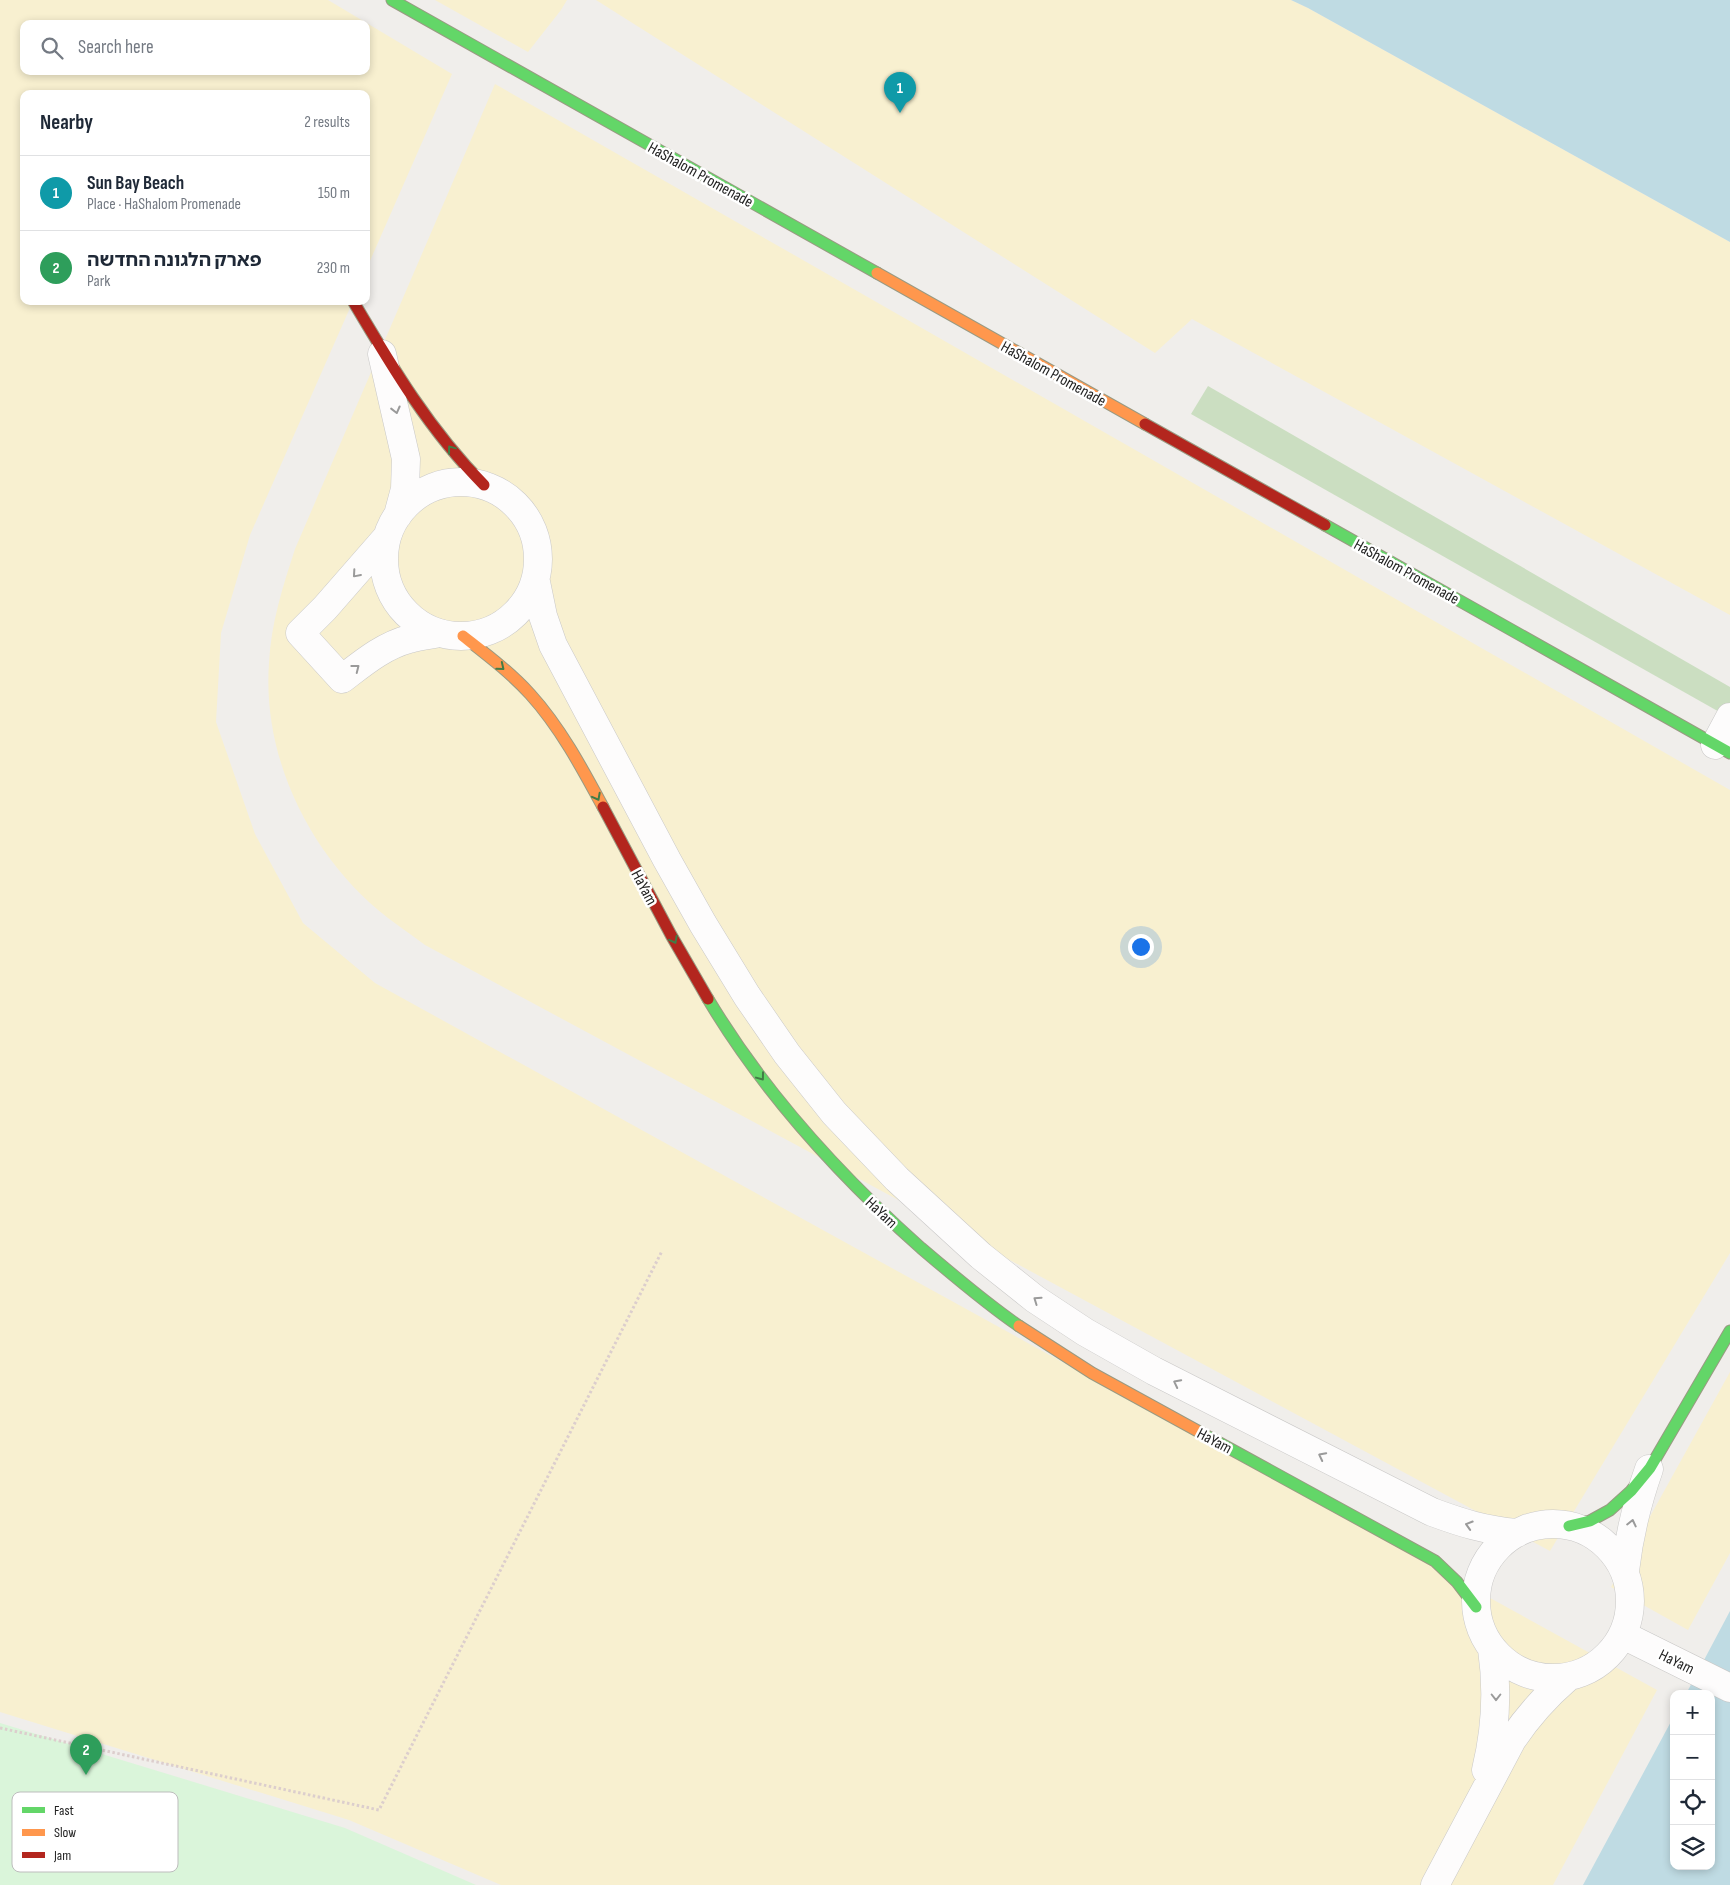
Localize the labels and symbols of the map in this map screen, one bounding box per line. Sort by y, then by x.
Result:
pin: 1 [884,72,916,113]
street label: HaShalom Promenade [644,139,756,212]
street label: HaShalom Promenade [997,338,1109,411]
one-way arrow [390,405,401,414]
one-way arrow [448,445,457,455]
street label: HaShalom Promenade [1350,536,1462,609]
one-way arrow [353,568,362,577]
one-way arrow [495,662,504,670]
one-way arrow [350,666,359,674]
one-way arrow [591,792,601,801]
street label: HaYam [627,867,661,908]
your location [1128,934,1154,960]
one-way arrow [668,935,678,944]
one-way arrow [756,1071,764,1080]
street label: HaYam [861,1194,901,1233]
one-way arrow [1033,1297,1043,1306]
one-way arrow [1173,1379,1182,1389]
street label: HaYam [1194,1424,1235,1458]
one-way arrow [1318,1452,1327,1462]
one-way arrow [1626,1519,1637,1528]
one-way arrow [1465,1520,1473,1530]
street label: HaYam [1656,1646,1697,1679]
one-way arrow [1491,1694,1501,1701]
pin: 2 [70,1734,102,1775]
legend [12,1792,178,1872]
text: Fast [54,1802,74,1819]
text: Slow [54,1824,76,1841]
text: Jam [53,1847,71,1864]

